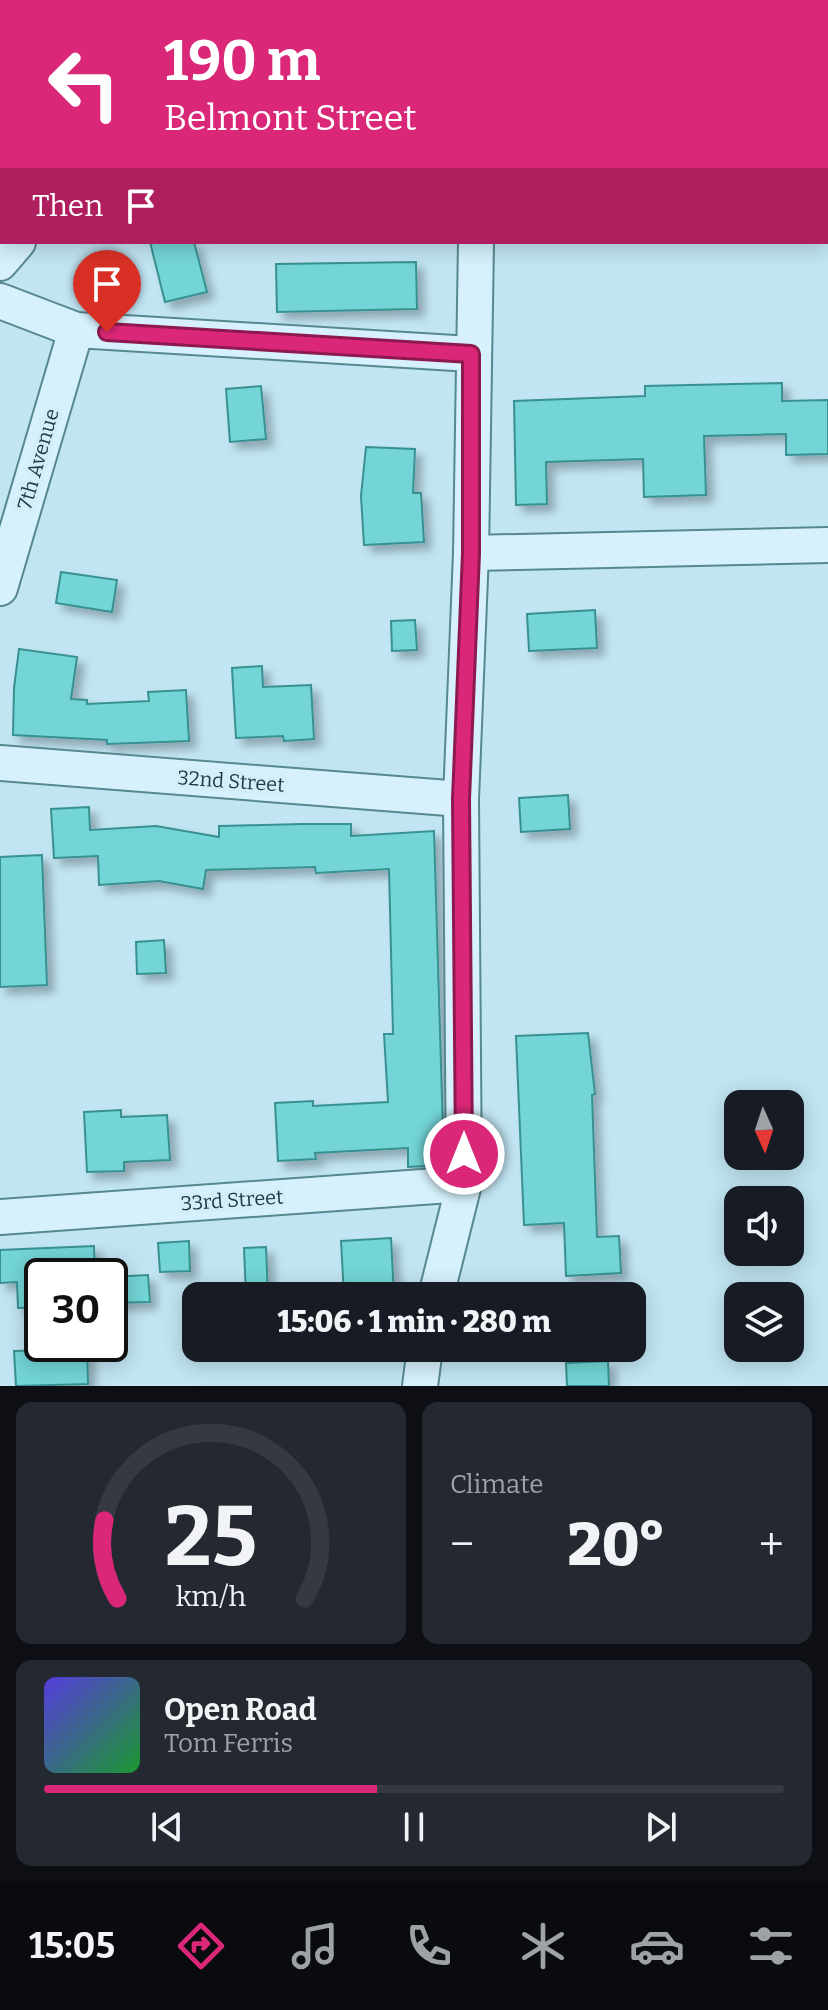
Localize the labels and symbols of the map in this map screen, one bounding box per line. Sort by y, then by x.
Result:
pin [73,250,141,332]
street label: 7th Avenue [12,406,64,512]
street label: 32nd Street [177,765,285,797]
north arrow [724,1090,804,1170]
position arrow [422,1112,506,1196]
street label: 33rd Street [180,1184,284,1216]
speed limit sign: 30 [24,1258,128,1362]

